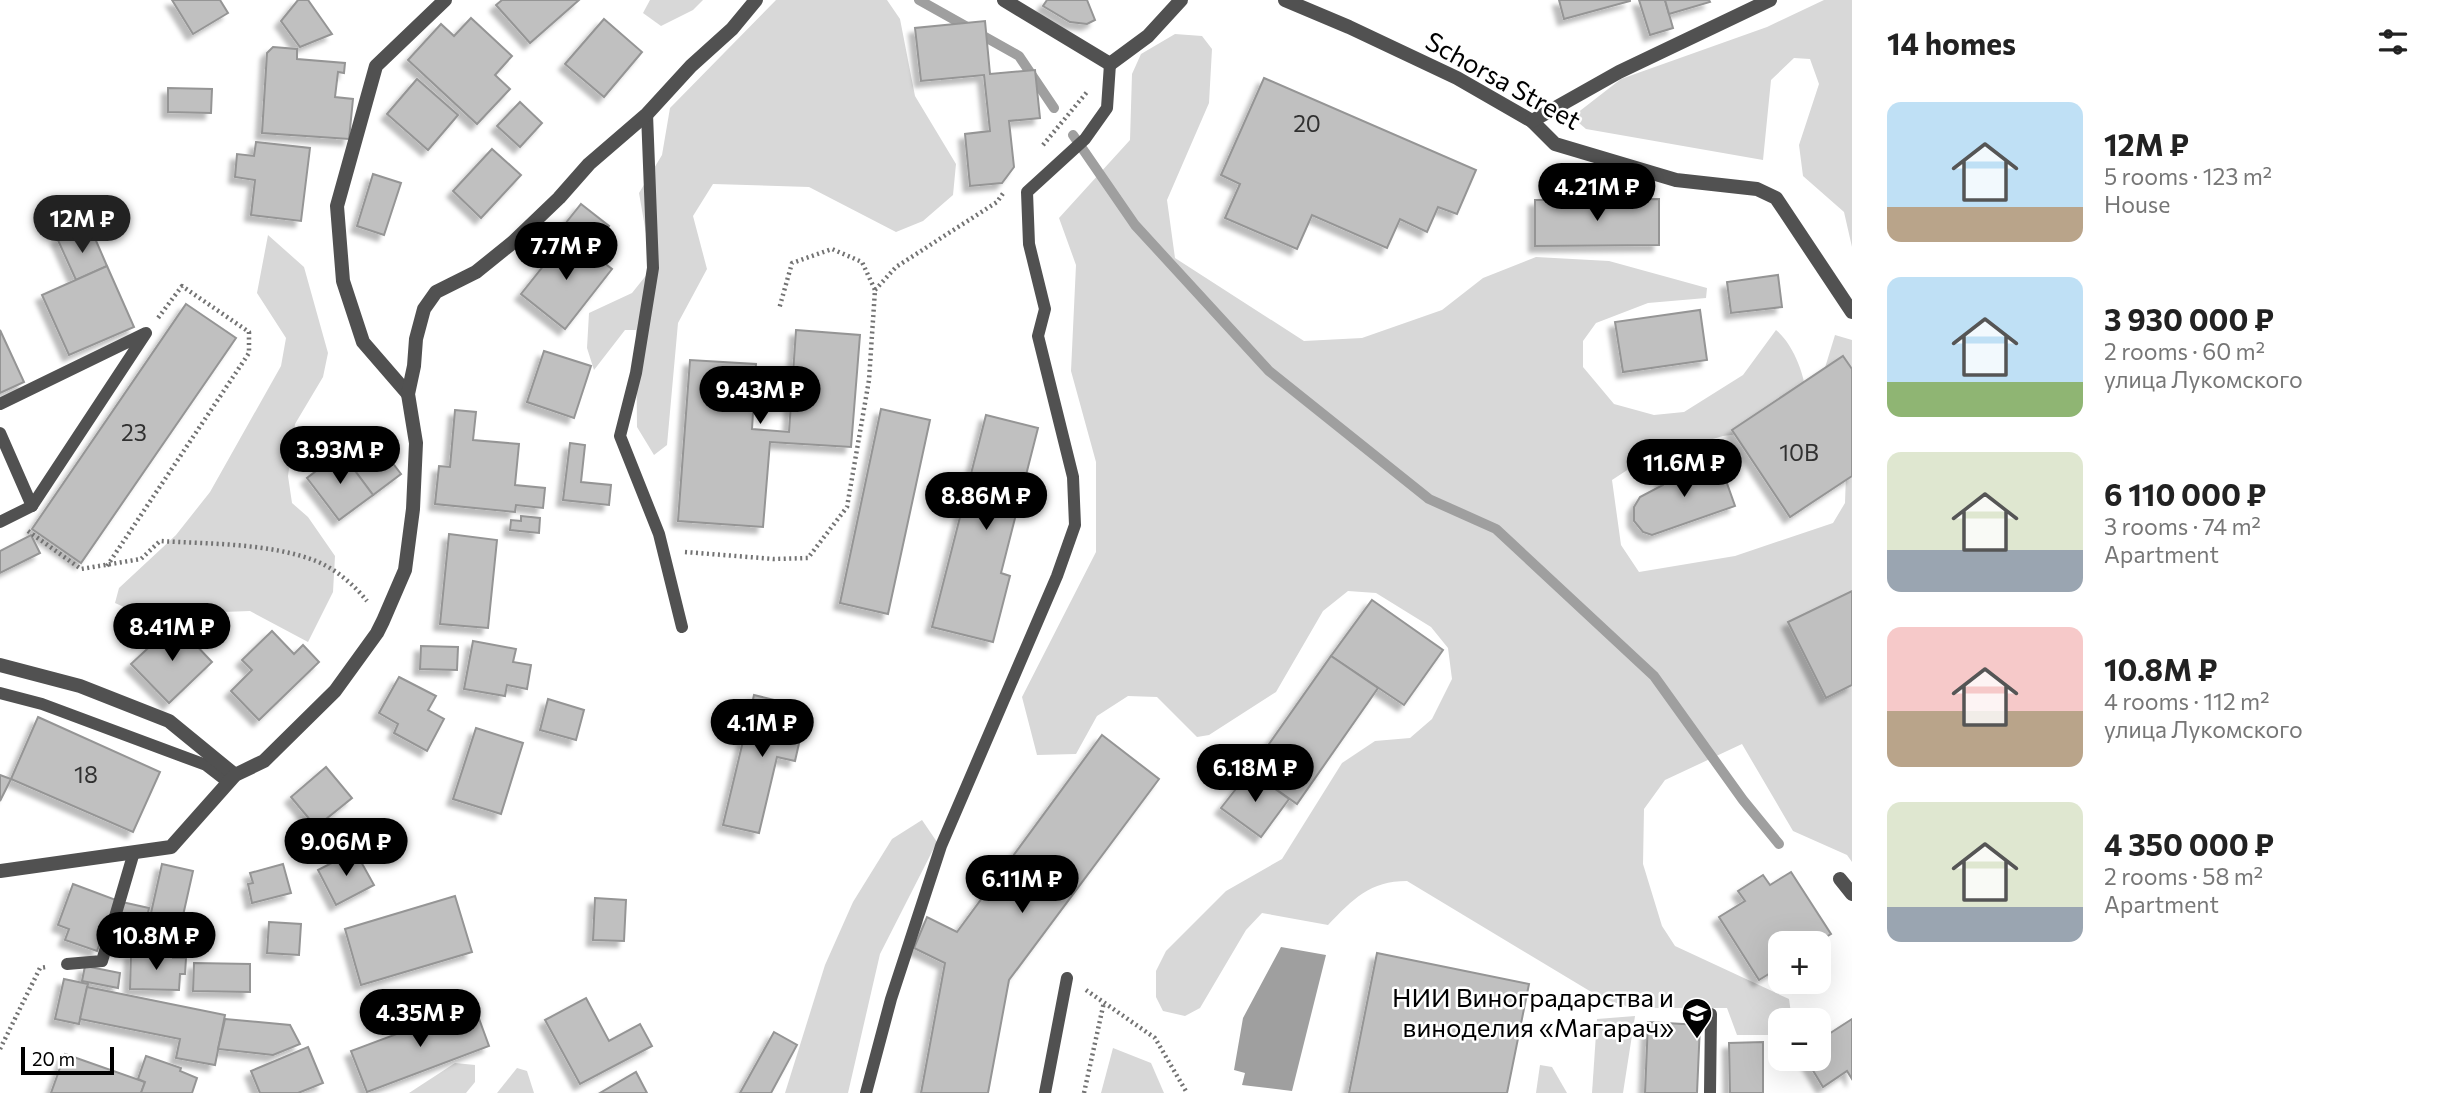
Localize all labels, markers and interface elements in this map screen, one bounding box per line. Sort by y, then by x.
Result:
icon: filters [2374,23,2412,61]
street label: Schorsa Street [1421,24,1587,135]
text: 14 homes [1887,24,2016,61]
house number: 20 [1293,109,1321,137]
text: 12M ₽ [2104,125,2189,162]
icon: home [1943,130,2027,214]
text: 5 rooms · 123 m² [2104,162,2272,190]
pin: 4.21M ₽ [1532,164,1662,223]
text: 4.21M ₽ [1554,172,1640,200]
text: House [2104,190,2170,218]
pin: 12M ₽ [33,196,131,255]
text: 12M ₽ [49,204,115,232]
pin: 7.7M ₽ [509,222,623,282]
text: 7.7M ₽ [530,231,602,259]
text: 3 930 000 ₽ [2104,300,2274,337]
icon: home [1943,305,2027,389]
text: 2 rooms · 60 m² [2104,337,2265,365]
text: улица Лукомского [2104,365,2303,393]
pin: 9.43M ₽ [695,366,825,426]
text: 9.43M ₽ [715,375,805,403]
house number: 23 [121,418,147,446]
pin: 3.93M ₽ [275,426,405,486]
text: 3.93M ₽ [296,435,384,463]
house number: 10В [1779,438,1819,466]
pin: 11.6M ₽ [1619,440,1749,499]
text: 11.6M ₽ [1643,448,1725,476]
pin: 8.86M ₽ [921,472,1051,532]
text: 6 110 000 ₽ [2104,475,2266,512]
icon: home [1943,480,2027,564]
text: 8.86M ₽ [941,481,1031,509]
text: 3 rooms · 74 m² [2104,512,2261,540]
text: Apartment [2104,540,2219,568]
pin: 8.41M ₽ [107,604,237,663]
text: 8.41M ₽ [129,612,215,640]
text: 10.8M ₽ [2104,650,2218,687]
icon: home [1943,655,2027,739]
text: 4 rooms · 112 m² [2104,687,2269,715]
pin: 4.1M ₽ [705,700,819,759]
text: 4.1M ₽ [727,708,797,736]
text: улица Лукомского [2104,715,2303,743]
pin: 6.18M ₽ [1190,744,1320,804]
text: 6.18M ₽ [1213,753,1297,781]
house number: 18 [74,760,98,788]
pin: 9.06M ₽ [281,818,411,878]
text: 4 350 000 ₽ [2104,825,2274,862]
text: 9.06M ₽ [301,827,391,855]
icon: home [1943,830,2027,914]
pin: 6.11M ₽ [957,856,1087,915]
text: 2 rooms · 58 m² [2104,862,2263,890]
text: 6.11M ₽ [982,864,1062,892]
text: Apartment [2104,890,2219,918]
pin: 10.8M ₽ [91,912,221,972]
text: 10.8M ₽ [112,921,200,949]
map controls [1768,931,1831,1071]
button: + [1768,931,1831,994]
place label: НИИ Виноградарства и виноделия «Магарач» [1392,981,1674,1042]
pin: 4.35M ₽ [355,990,485,1049]
school or university icon: НИИ Виноградарства и виноделия «Магарач» [1680,996,1714,1040]
text: 4.35M ₽ [376,998,464,1026]
button: − [1768,1008,1831,1071]
scale bar [21,1044,114,1076]
text: 20 m [32,1047,75,1070]

